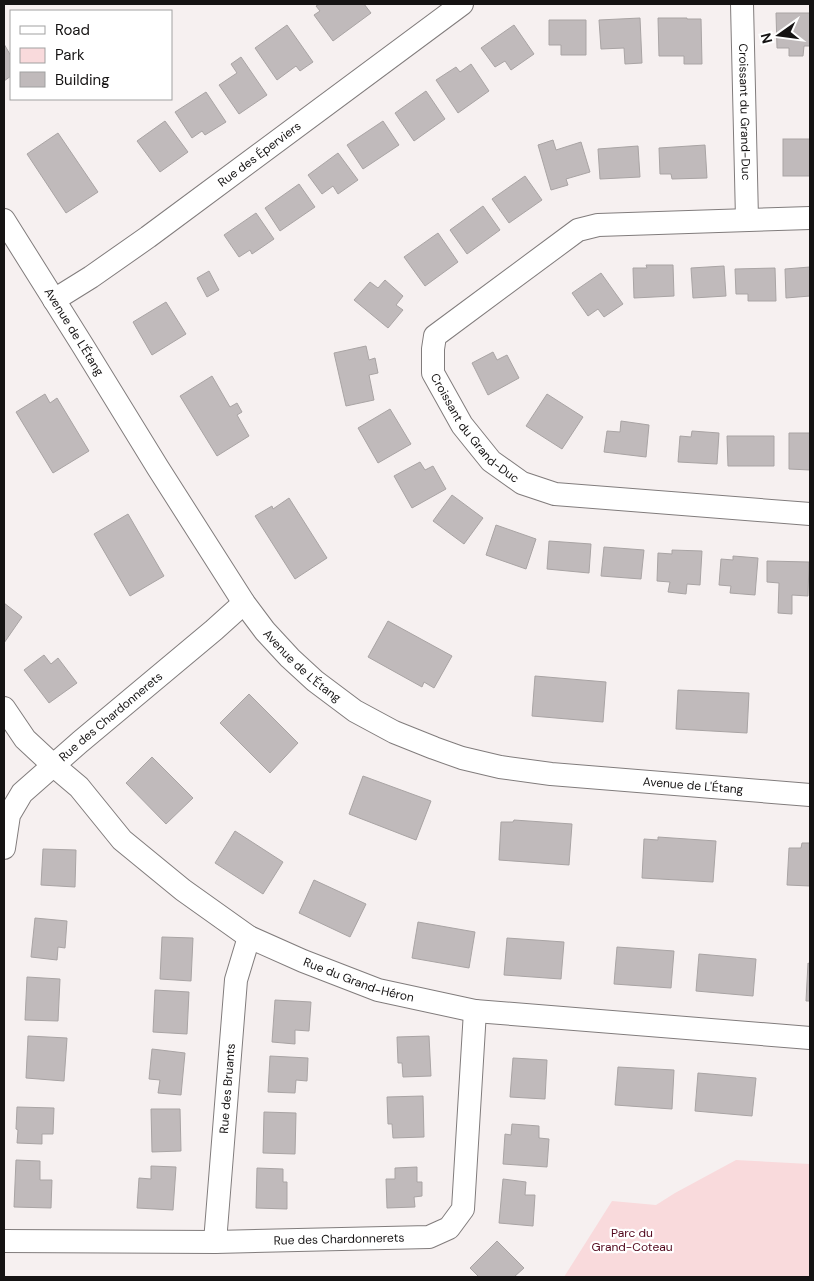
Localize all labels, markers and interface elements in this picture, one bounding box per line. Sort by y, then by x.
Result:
legend [10,10,172,100]
north arrow [754,10,804,60]
text: Road [55,20,90,40]
text: N [756,31,776,45]
street label: Croissant du Grand-Duc [735,43,754,181]
text: Park [55,45,85,65]
text: Building [55,70,110,90]
street label: Rue des Éperviers [215,118,304,190]
street label: Avenue de L'Étang [41,285,108,379]
street label: Croissant du Grand-Duc [427,371,522,487]
street label: Avenue de L'Étang [260,626,345,706]
street label: Rue des Chardonnerets [56,668,166,765]
street label: Avenue de L'Étang [642,773,744,798]
street label: Rue du Grand-Héron [301,954,416,1006]
street label: Rue des Bruants [216,1043,239,1134]
park label: Parc du Grand-Coteau [591,1225,673,1255]
street label: Rue des Chardonnerets [273,1230,405,1249]

